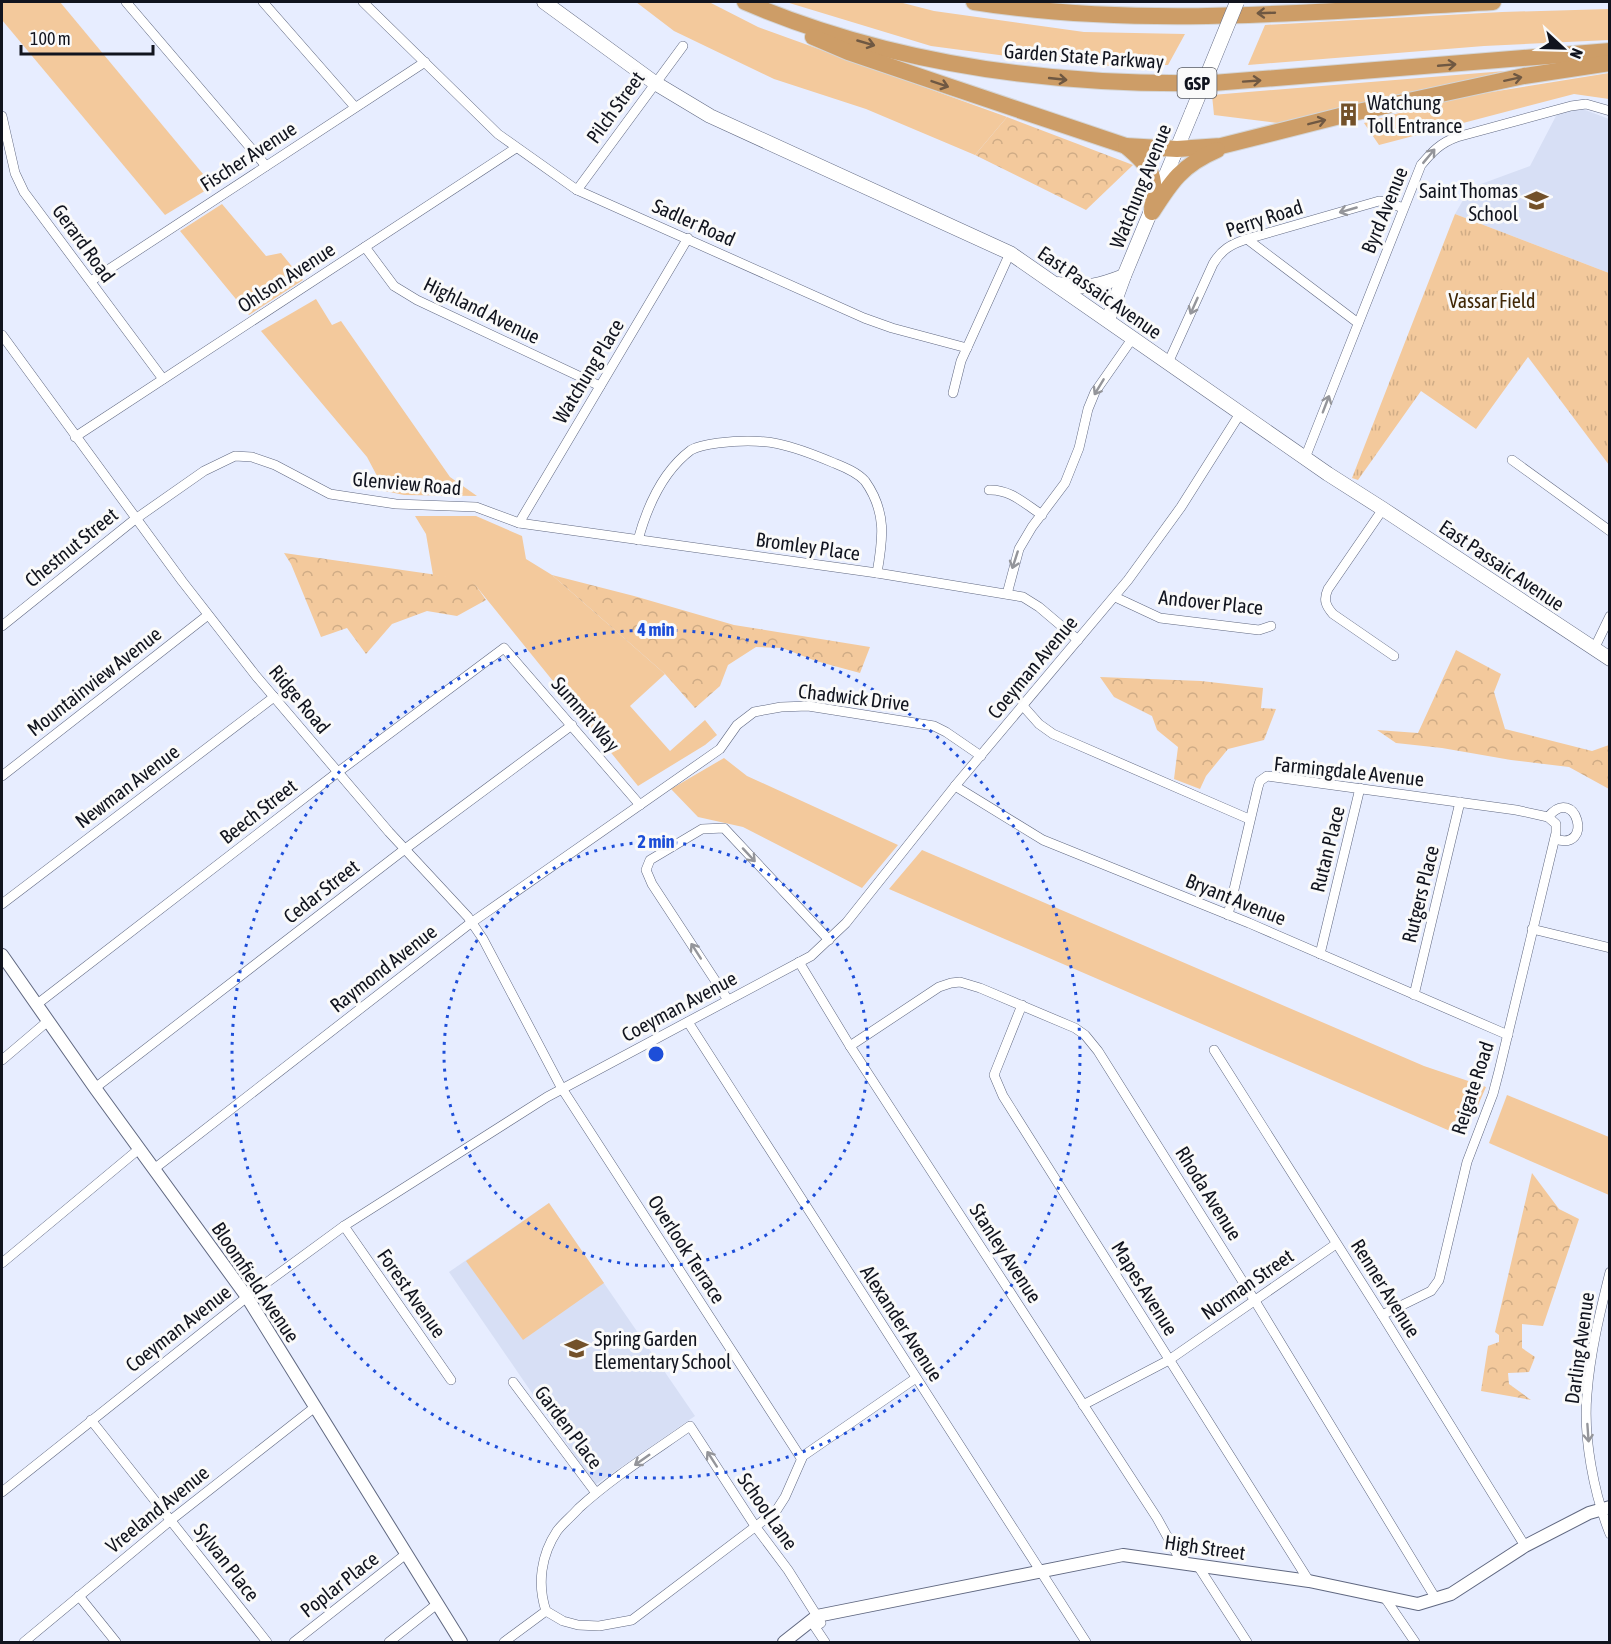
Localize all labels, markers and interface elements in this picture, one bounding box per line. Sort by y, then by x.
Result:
one-way arrow [1257,8,1277,19]
scale bar [21,18,153,56]
north arrow [1533,18,1593,78]
text: 100 m [30,28,71,49]
one-way arrow [856,38,875,50]
street label: Garden State Parkway [1003,39,1165,73]
text: N [1567,46,1587,61]
one-way arrow [1436,59,1456,70]
street label: Pilch Street [581,67,649,147]
road number: GSP [1178,68,1216,98]
one-way arrow [1504,72,1523,84]
one-way arrow [1047,73,1067,84]
one-way arrow [1242,75,1262,86]
one-way arrow [930,79,949,90]
place label: Watchung Toll Entrance [1367,91,1462,137]
building icon: Watchung Toll Entrance [1336,101,1362,127]
one-way arrow [1307,115,1326,127]
street label: Fischer Avenue [196,116,300,196]
street label: Watchung Avenue [1105,121,1175,251]
one-way arrow [1422,149,1436,164]
street label: Byrd Avenue [1356,163,1412,257]
place label: Saint Thomas School [1419,179,1519,225]
school or university icon: Saint Thomas School [1523,188,1549,214]
street label: Sadler Road [649,194,739,250]
street label: Perry Road [1223,195,1305,241]
street label: Gerard Road [48,200,120,286]
one-way arrow [1338,205,1357,216]
street label: Ohlson Avenue [233,237,339,317]
street label: East Passaic Avenue [1034,241,1166,343]
street label: Highland Avenue [420,272,544,348]
park label: Vassar Field [1449,289,1535,312]
one-way arrow [1187,297,1199,315]
street label: Watchung Place [548,315,628,427]
one-way arrow [1092,378,1104,395]
one-way arrow [1322,395,1333,413]
street label: Glenview Road [352,467,462,499]
street label: Chestnut Street [20,503,122,591]
street label: East Passaic Avenue [1435,515,1569,615]
street label: Bromley Place [754,527,862,565]
one-way arrow [1009,551,1020,569]
street label: Andover Place [1158,585,1264,619]
street label: Coeyman Avenue [982,611,1082,723]
text: 4 min [637,619,675,640]
street label: Mountainview Avenue [23,622,165,740]
street label: Ridge Road [265,660,335,738]
street label: Summit Way [547,672,625,756]
street label: Chadwick Drive [797,679,911,715]
street label: Newman Avenue [71,739,183,833]
street label: Farmingdale Avenue [1273,752,1425,790]
street label: Beech Street [215,774,301,848]
street label: Rutan Place [1305,804,1349,894]
text: 2 min [638,831,675,852]
street label: Rutgers Place [1397,843,1443,945]
one-way arrow [742,848,756,863]
street label: Cedar Street [279,854,363,928]
street label: Bryant Avenue [1182,868,1290,930]
street label: Raymond Avenue [325,919,441,1017]
one-way arrow [690,944,702,960]
street label: Coeyman Avenue [618,966,740,1046]
street label: Reigate Road [1446,1038,1498,1138]
centre of rings [646,1044,666,1064]
street label: Rhoda Avenue [1171,1142,1247,1244]
street label: Overlook Terrace [644,1191,730,1307]
street label: Stanley Avenue [965,1199,1047,1307]
street label: Bloomfield Avenue [207,1218,305,1346]
street label: Renner Avenue [1347,1235,1425,1341]
street label: Mapes Avenue [1107,1237,1183,1339]
street label: Forest Avenue [373,1244,451,1342]
street label: Norman Street [1197,1244,1298,1324]
street label: Alexander Avenue [856,1261,948,1385]
street label: Coeyman Avenue [121,1280,235,1376]
street label: Darling Avenue [1560,1291,1598,1405]
place label: Spring Garden Elementary School [594,1327,732,1373]
school or university icon: Spring Garden Elementary School [563,1336,589,1362]
street label: Garden Place [530,1381,608,1473]
one-way arrow [1583,1423,1594,1443]
one-way arrow [705,1451,718,1468]
one-way arrow [635,1454,651,1466]
street label: Vreeland Avenue [101,1461,213,1557]
street label: School Lane [733,1468,803,1554]
street label: Sylvan Place [190,1519,264,1605]
street label: High Street [1163,1530,1247,1564]
street label: Poplar Place [295,1546,383,1622]

